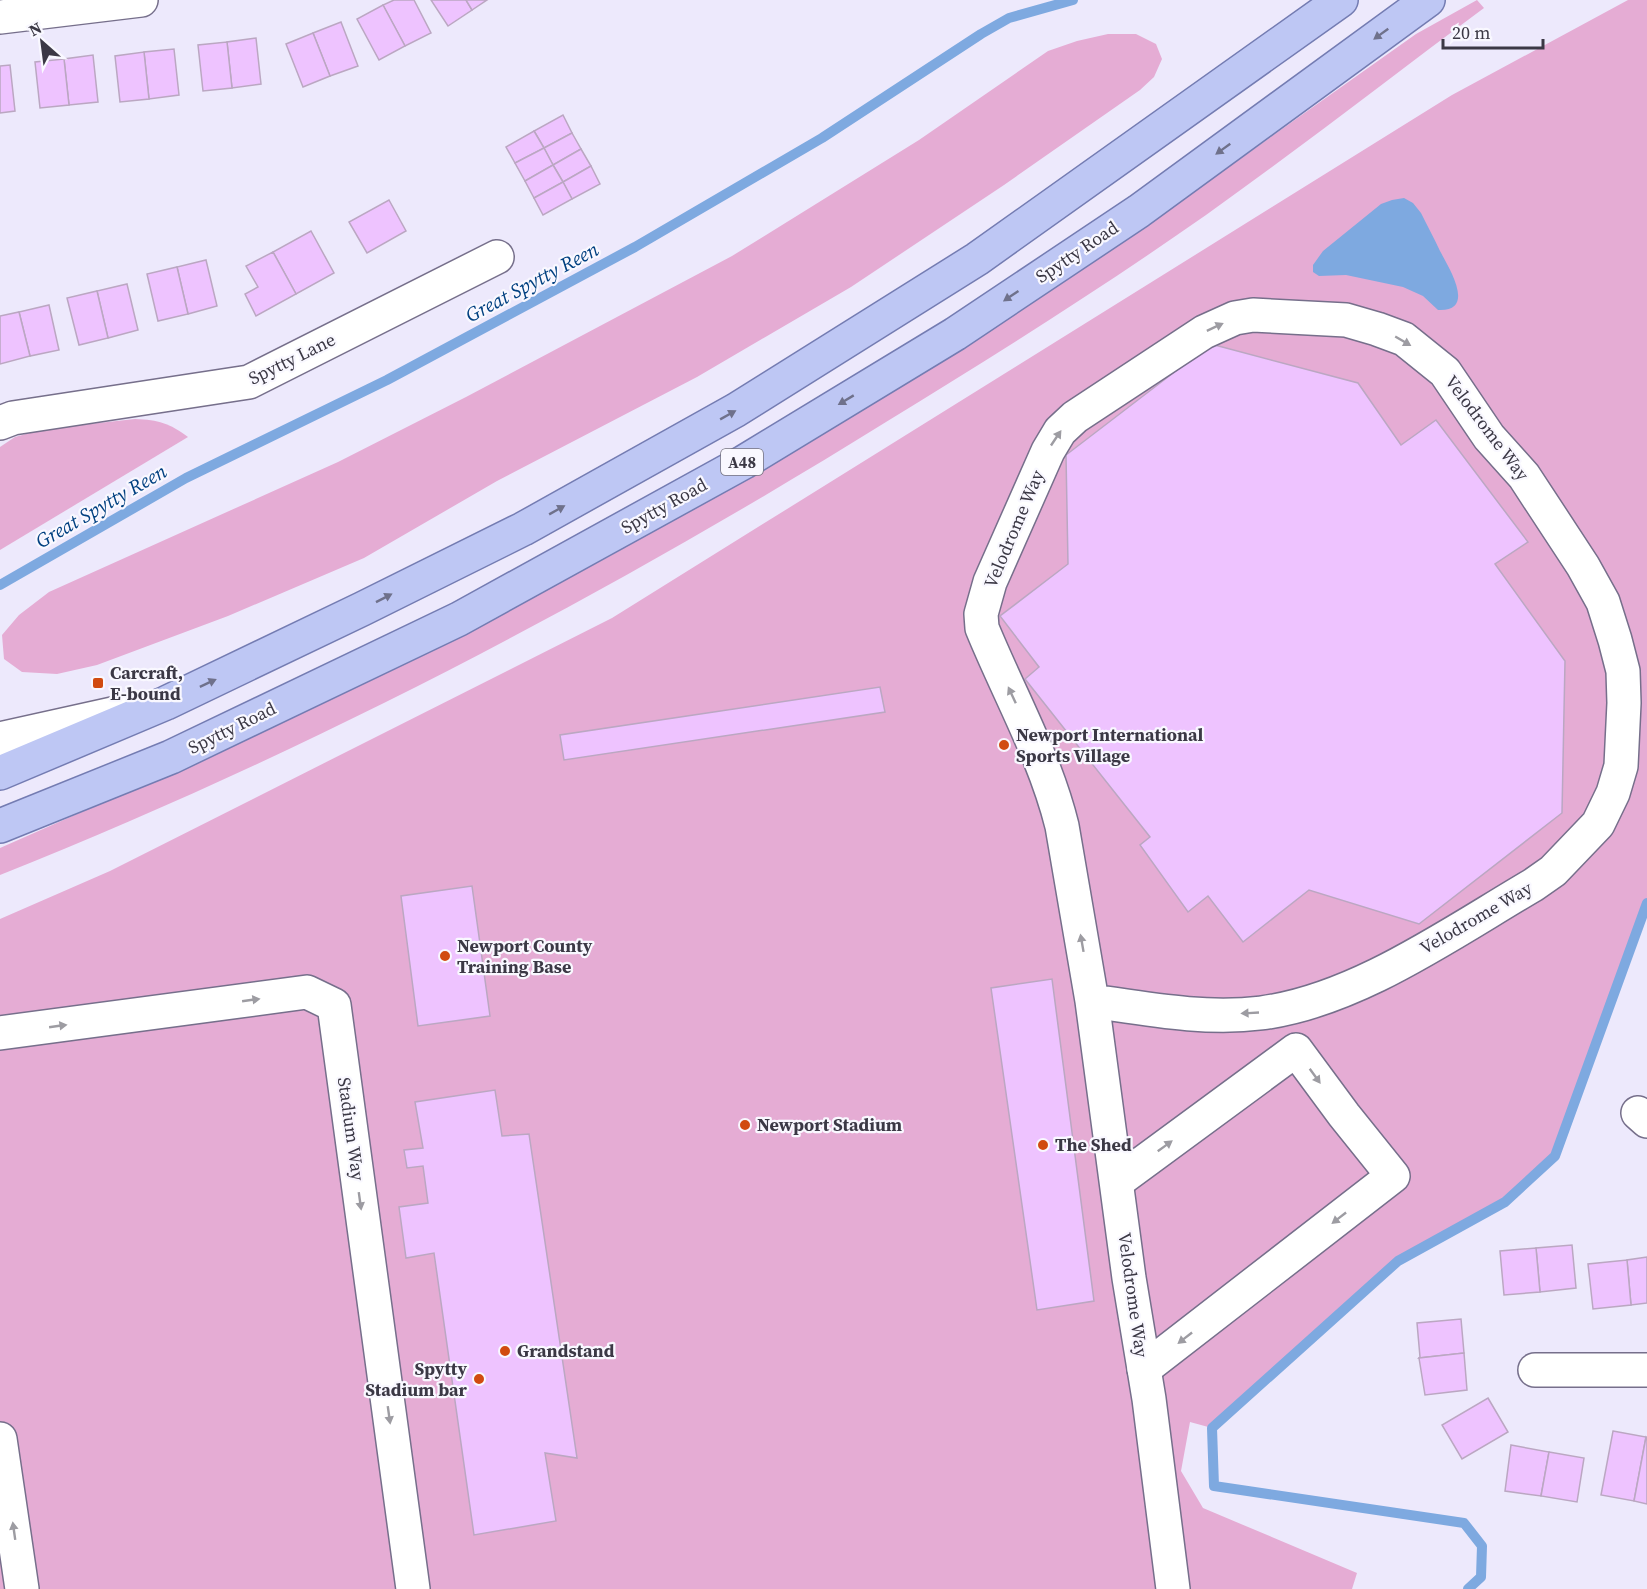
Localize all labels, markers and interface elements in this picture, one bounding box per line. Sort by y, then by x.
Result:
north arrow [12,12,72,72]
scale bar [1443,12,1544,50]
text: N [25,16,46,41]
text: 20 m [1452,20,1490,45]
one-way arrow [1373,28,1388,40]
one-way arrow [1216,143,1232,155]
street label: Spytty Road [1030,215,1123,288]
water label: Great Spytty Reen [460,235,604,329]
one-way arrow [1003,290,1019,301]
one-way arrow [1206,322,1223,331]
street label: Spytty Lane [244,327,339,390]
one-way arrow [1395,336,1412,346]
street label: Velodrome Way [1440,370,1536,486]
one-way arrow [838,394,854,405]
one-way arrow [720,410,737,420]
one-way arrow [1051,430,1062,447]
road number: A48 [721,449,763,475]
water label: Great Spytty Reen [30,457,172,555]
street label: Velodrome Way [977,465,1050,592]
street label: Spytty Road [616,472,711,539]
one-way arrow [549,504,565,515]
one-way arrow [375,594,392,603]
place label: Carcraft, E-bound [110,660,183,706]
marker: Carcraft, E-bound [91,676,105,690]
one-way arrow [199,678,216,687]
one-way arrow [1007,685,1017,703]
street label: Spytty Road [184,696,280,760]
place label: Newport International Sports Village [1016,722,1203,768]
marker: Newport International Sports Village [997,738,1011,752]
street label: Velodrome Way [1415,875,1537,960]
place label: Newport County Training Base [457,933,593,979]
one-way arrow [1077,933,1086,952]
marker: Newport County Training Base [438,949,452,963]
one-way arrow [242,995,261,1005]
one-way arrow [1241,1009,1260,1018]
one-way arrow [49,1021,68,1030]
one-way arrow [1309,1068,1321,1083]
street label: Stadium Way [332,1076,371,1183]
place label: Newport Stadium [757,1112,902,1137]
marker: Newport Stadium [738,1118,752,1132]
place label: The Shed [1055,1132,1132,1157]
marker: The Shed [1036,1138,1050,1152]
one-way arrow [1156,1140,1172,1152]
one-way arrow [356,1191,365,1210]
one-way arrow [1331,1211,1347,1224]
street label: Velodrome Way [1112,1231,1155,1360]
one-way arrow [1178,1331,1193,1343]
place label: Grandstand [517,1338,615,1363]
marker: Grandstand [498,1344,512,1358]
place label: Spytty Stadium bar [365,1356,468,1402]
marker: Spytty Stadium bar [472,1372,486,1386]
one-way arrow [384,1406,394,1425]
one-way arrow [9,1522,18,1541]

